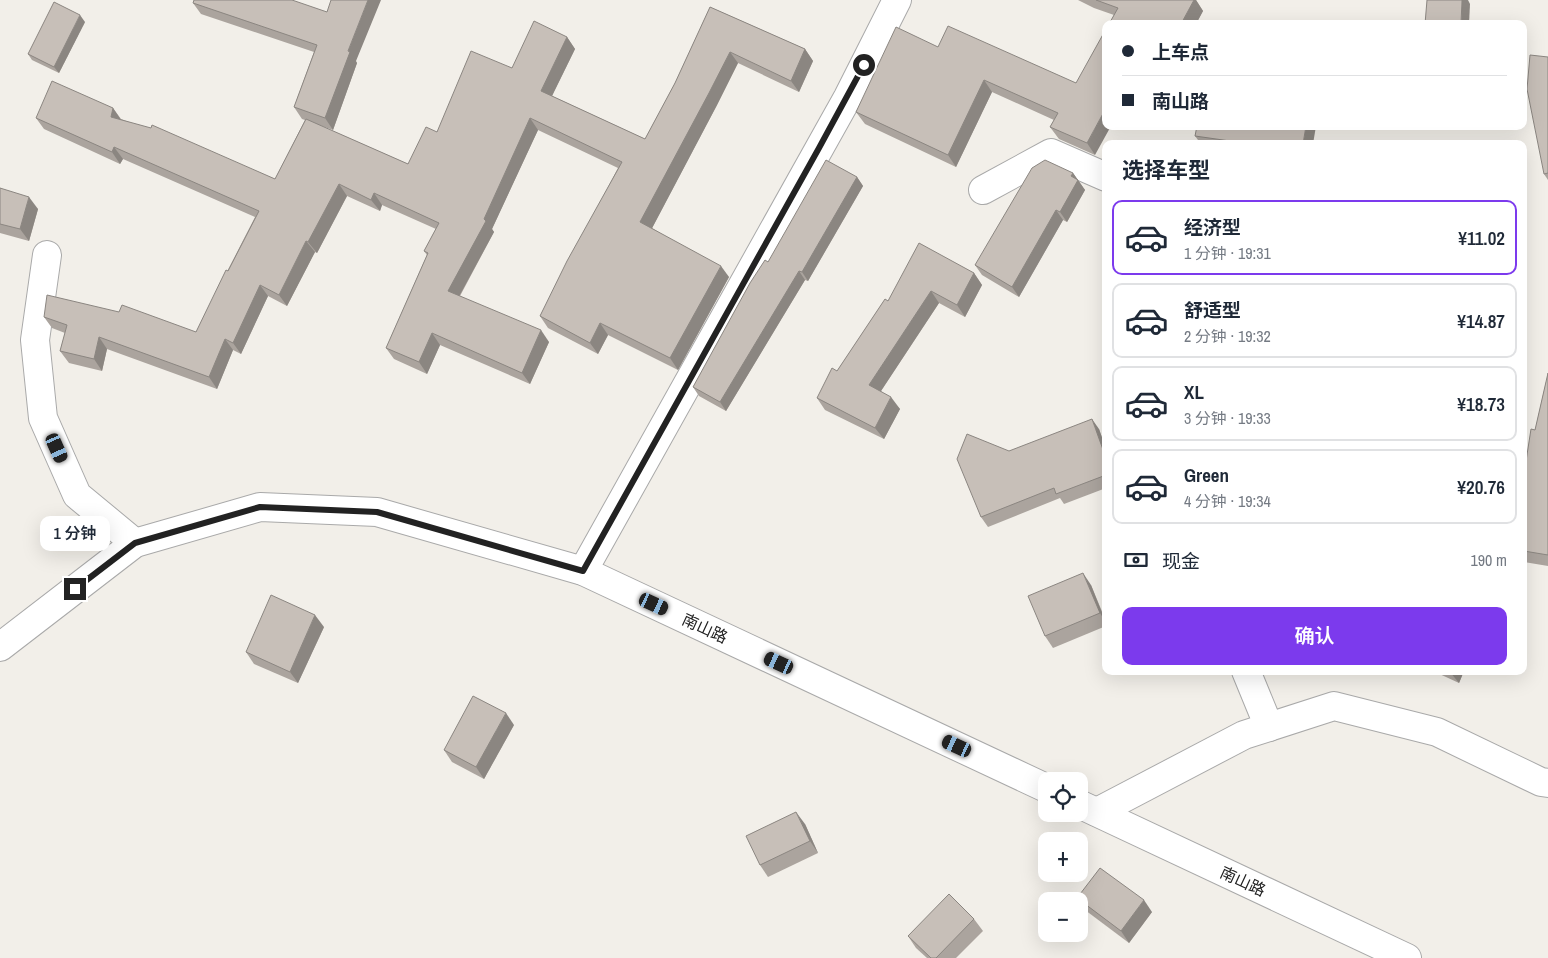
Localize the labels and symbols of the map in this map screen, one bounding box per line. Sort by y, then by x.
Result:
route start [853,54,875,76]
car [44,431,69,465]
callout: 1 分钟 [40,516,110,552]
route end [64,578,86,600]
car [637,591,670,617]
street label: 南山路 [679,608,731,648]
car [762,650,795,676]
car [940,733,973,759]
street label: 南山路 [1217,861,1269,901]

